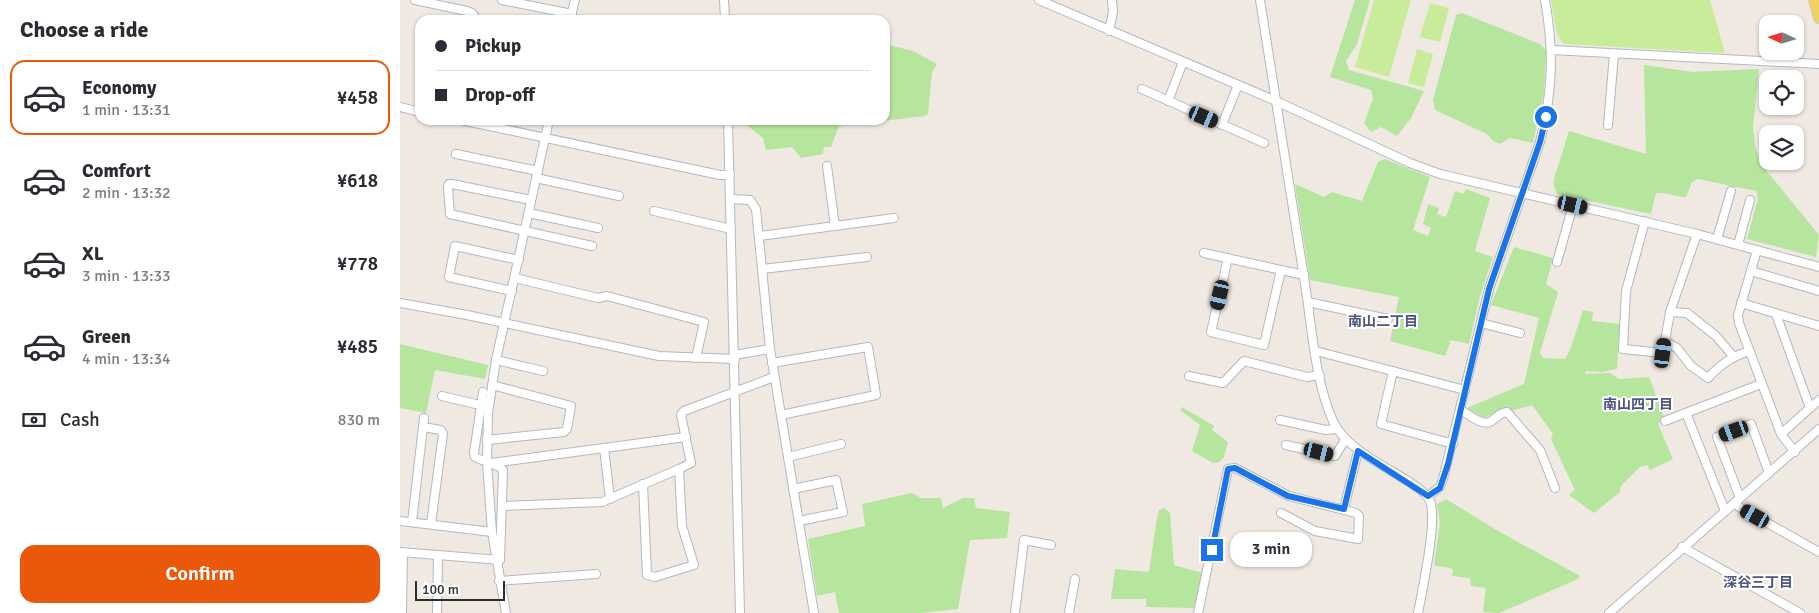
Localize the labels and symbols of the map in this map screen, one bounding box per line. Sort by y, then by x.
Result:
north arrow [1759,15,1804,60]
car [1187,104,1220,130]
route start [1535,106,1557,128]
car [1556,194,1589,216]
car [1209,279,1230,311]
district label: 南山二丁目 [1348,313,1418,330]
car [1653,337,1672,369]
district label: 南山四丁目 [1603,396,1673,413]
car [1717,419,1750,443]
car [1302,441,1335,463]
car [1738,502,1771,530]
callout: 3 min [1230,532,1312,568]
route end [1201,539,1223,561]
district label: 深谷三丁目 [1723,574,1793,591]
scale bar [415,578,505,601]

